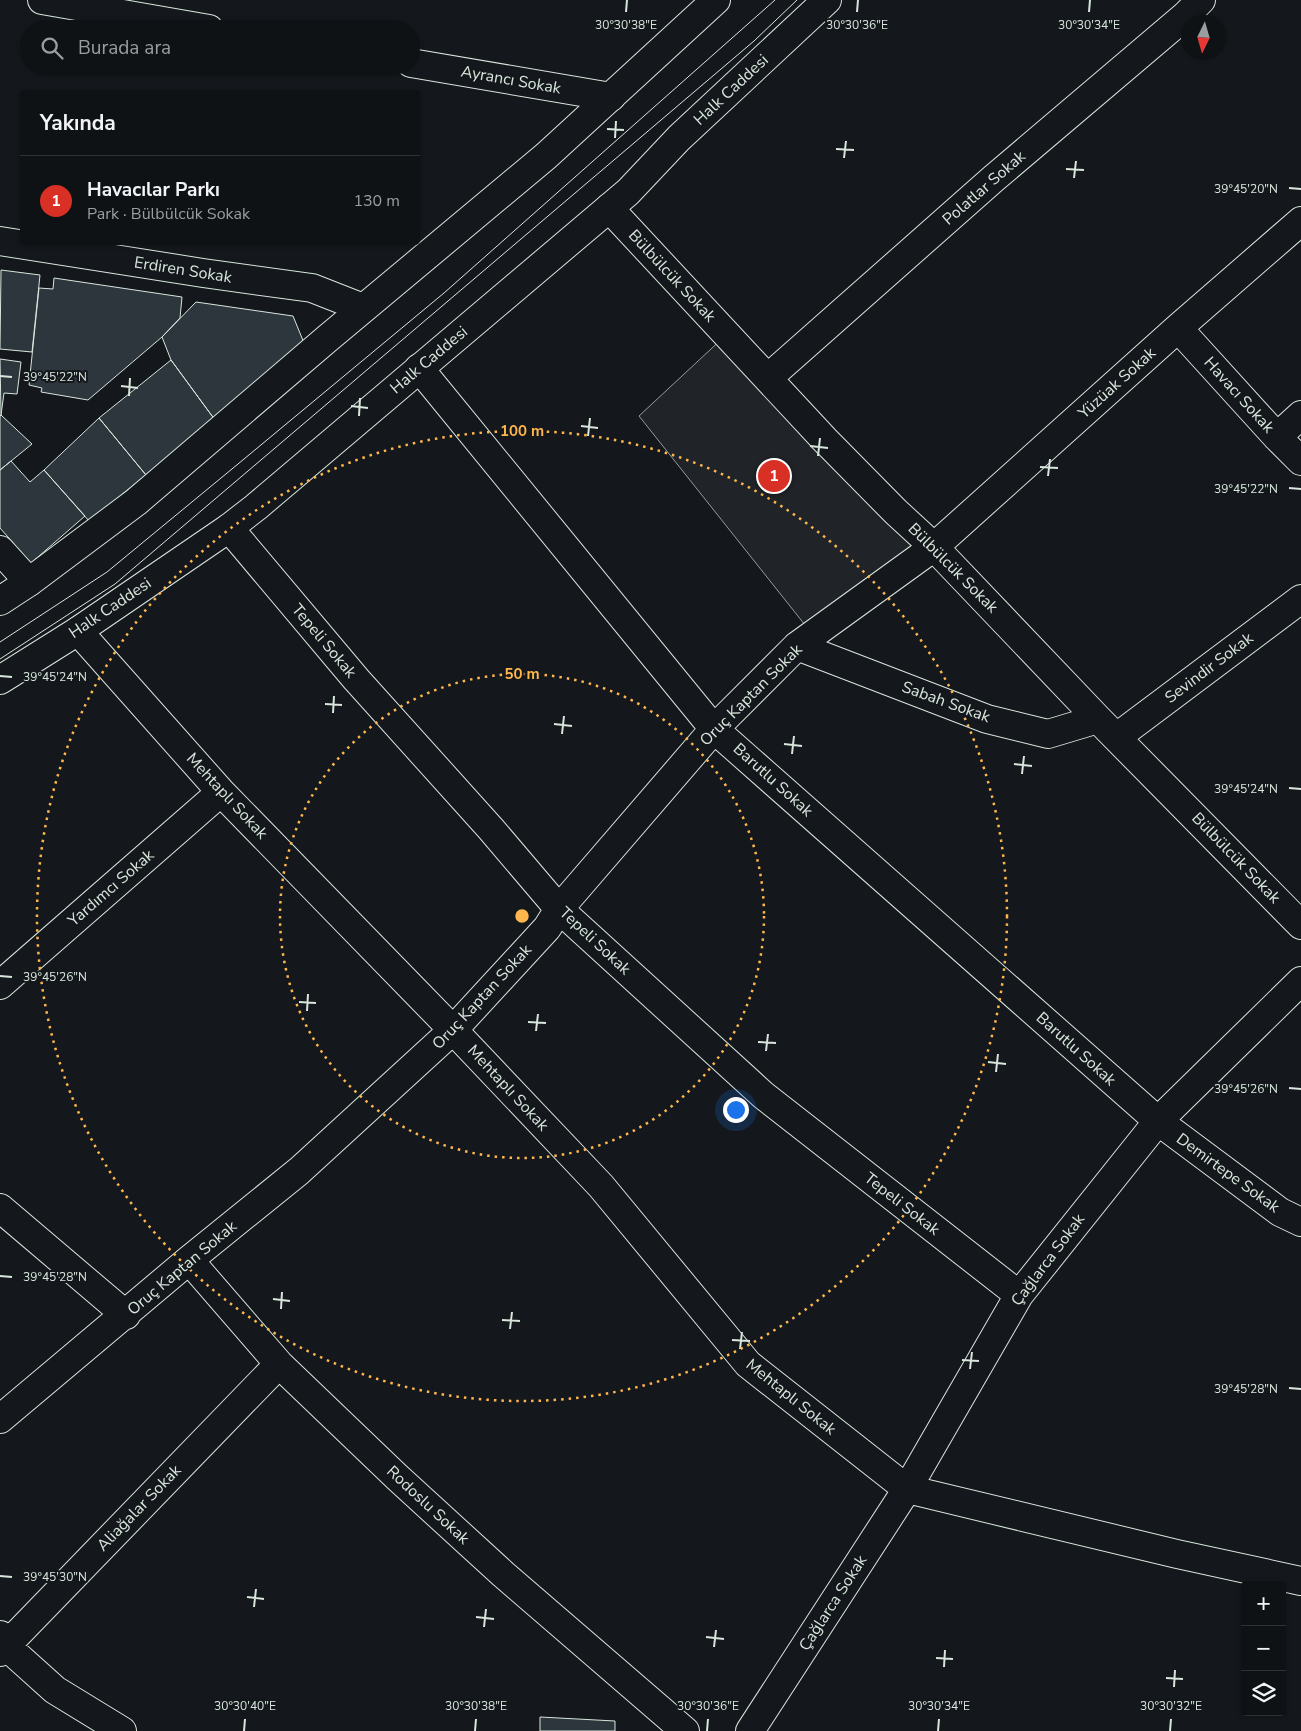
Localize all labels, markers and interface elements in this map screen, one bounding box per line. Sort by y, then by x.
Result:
north arrow [1181,15,1226,60]
text: 30°30'38"E [595,17,657,33]
text: 30°30'36"E [826,17,888,33]
text: 30°30'34"E [1058,17,1120,33]
search box [20,20,420,75]
icon: search [38,34,66,62]
text: Burada ara [78,35,171,61]
street label: Halk Caddesi [689,50,773,130]
street label: Ayrancı Sokak [459,60,564,100]
text: Yakında [40,109,116,137]
street label: Polatlar Sokak [938,145,1031,230]
text: Havacılar Parkı [87,177,220,203]
text: 39°45'20"N [1214,181,1278,197]
text: 1 [51,190,61,212]
text: 130 m [353,190,400,212]
text: Park · Bülbülcük Sokak [87,203,250,225]
street label: Bülbülcük Sokak [623,225,721,328]
street label: Erdiren Sokak [133,251,234,289]
street label: Halk Caddesi [386,321,472,399]
street label: Yüzüak Sokak [1073,342,1161,424]
street label: Havacı Sokak [1199,352,1280,439]
text: 39°45'22"N [23,369,87,385]
text: 100 m [500,421,544,441]
pin: 1 [758,457,790,495]
text: 39°45'22"N [1214,481,1278,497]
street label: Bülbülcük Sokak [903,518,1004,619]
street label: Halk Caddesi [64,572,156,644]
street label: Tepeli Sokak [286,599,362,683]
street label: Sevindir Sokak [1160,627,1259,709]
street label: Oruç Kaptan Sokak [695,638,808,751]
text: 50 m [504,664,540,684]
text: 39°45'24"N [23,669,87,685]
street label: Sabah Sokak [899,676,994,728]
street label: Barutlu Sokak [728,738,818,822]
street label: Mehtaplı Sokak [181,748,273,845]
text: 39°45'24"N [1214,781,1278,797]
street label: Bülbülcük Sokak [1187,808,1286,909]
street label: Yardımcı Sokak [62,844,160,932]
street label: Tepeli Sokak [554,902,636,981]
centre of rings [513,907,531,925]
street label: Oruç Kaptan Sokak [427,939,537,1054]
text: 39°45'26"N [23,969,87,985]
street label: Barutlu Sokak [1031,1007,1121,1091]
street label: Mehtaplı Sokak [462,1040,554,1137]
text: 39°45'26"N [1214,1081,1278,1097]
your location [723,1097,749,1123]
street label: Demirtepe Sokak [1172,1128,1285,1219]
street label: Tepeli Sokak [860,1167,945,1241]
street label: Çağlarca Sokak [1006,1209,1091,1311]
street label: Oruç Kaptan Sokak [123,1215,242,1320]
text: 39°45'28"N [23,1269,87,1285]
street label: Mehtaplı Sokak [741,1354,842,1441]
text: 39°45'28"N [1214,1381,1278,1397]
street label: Aliağalar Sokak [92,1459,187,1556]
street label: Rodoslu Sokak [382,1461,475,1550]
street label: Çağlarca Sokak [794,1550,873,1655]
text: 39°45'30"N [23,1569,87,1585]
map controls [1241,1581,1286,1716]
button: + [1241,1581,1286,1626]
button: − [1241,1626,1286,1671]
button: layers [1241,1671,1286,1716]
text: 30°30'40"E [214,1698,276,1714]
text: 30°30'38"E [445,1698,507,1714]
text: 30°30'36"E [677,1698,739,1714]
text: 30°30'34"E [908,1698,970,1714]
text: 30°30'32"E [1140,1698,1202,1714]

